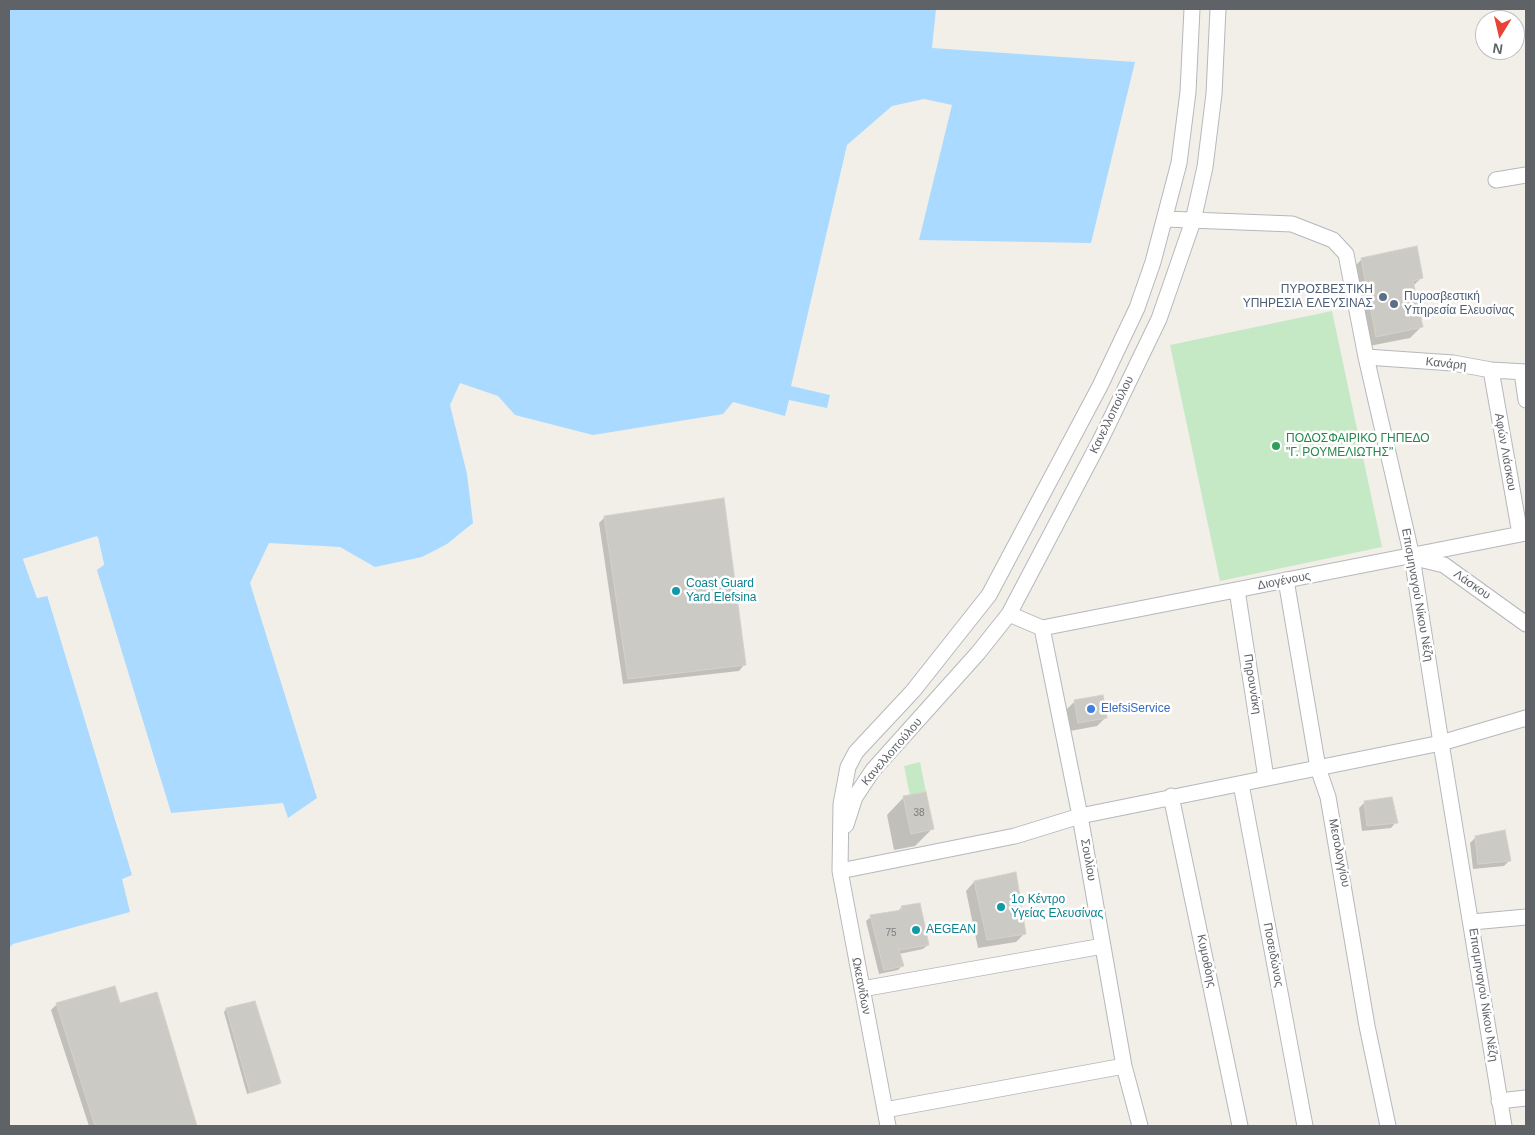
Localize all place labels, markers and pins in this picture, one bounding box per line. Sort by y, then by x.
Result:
place label: ΠΥΡΟΣΒΕΣΤΙΚΗ ΥΠΗΡΕΣΙΑ ΕΛΕΥΣΙΝΑΣ [1243,283,1373,311]
place label: Πυροσβεστική Υπηρεσία Ελευσίνας [1404,290,1514,318]
marker: ΠΥΡΟΣΒΕΣΤΙΚΗ ΥΠΗΡΕΣΙΑ ΕΛΕΥΣΙΝΑΣ [1377,291,1389,303]
marker: Πυροσβεστική Υπηρεσία Ελευσίνας [1388,298,1400,310]
place label: ΠΟΔΟΣΦΑΙΡΙΚΟ ΓΗΠΕΔΟ "Γ. ΡΟΥΜΕΛΙΩΤΗΣ" [1286,432,1430,460]
marker: ΠΟΔΟΣΦΑΙΡΙΚΟ ΓΗΠΕΔΟ "Γ. ΡΟΥΜΕΛΙΩΤΗΣ" [1270,440,1282,452]
place label: Coast Guard Yard Elefsina [686,577,756,605]
marker: Coast Guard Yard Elefsina [670,585,682,597]
place label: ElefsiService [1101,702,1170,716]
marker: ElefsiService [1085,703,1097,715]
place label: 1ο Κέντρο Υγείας Ελευσίνας [1011,893,1103,921]
marker: 1ο Κέντρο Υγείας Ελευσίνας [995,901,1007,913]
place label: AEGEAN [926,923,976,937]
marker: AEGEAN [910,924,922,936]

